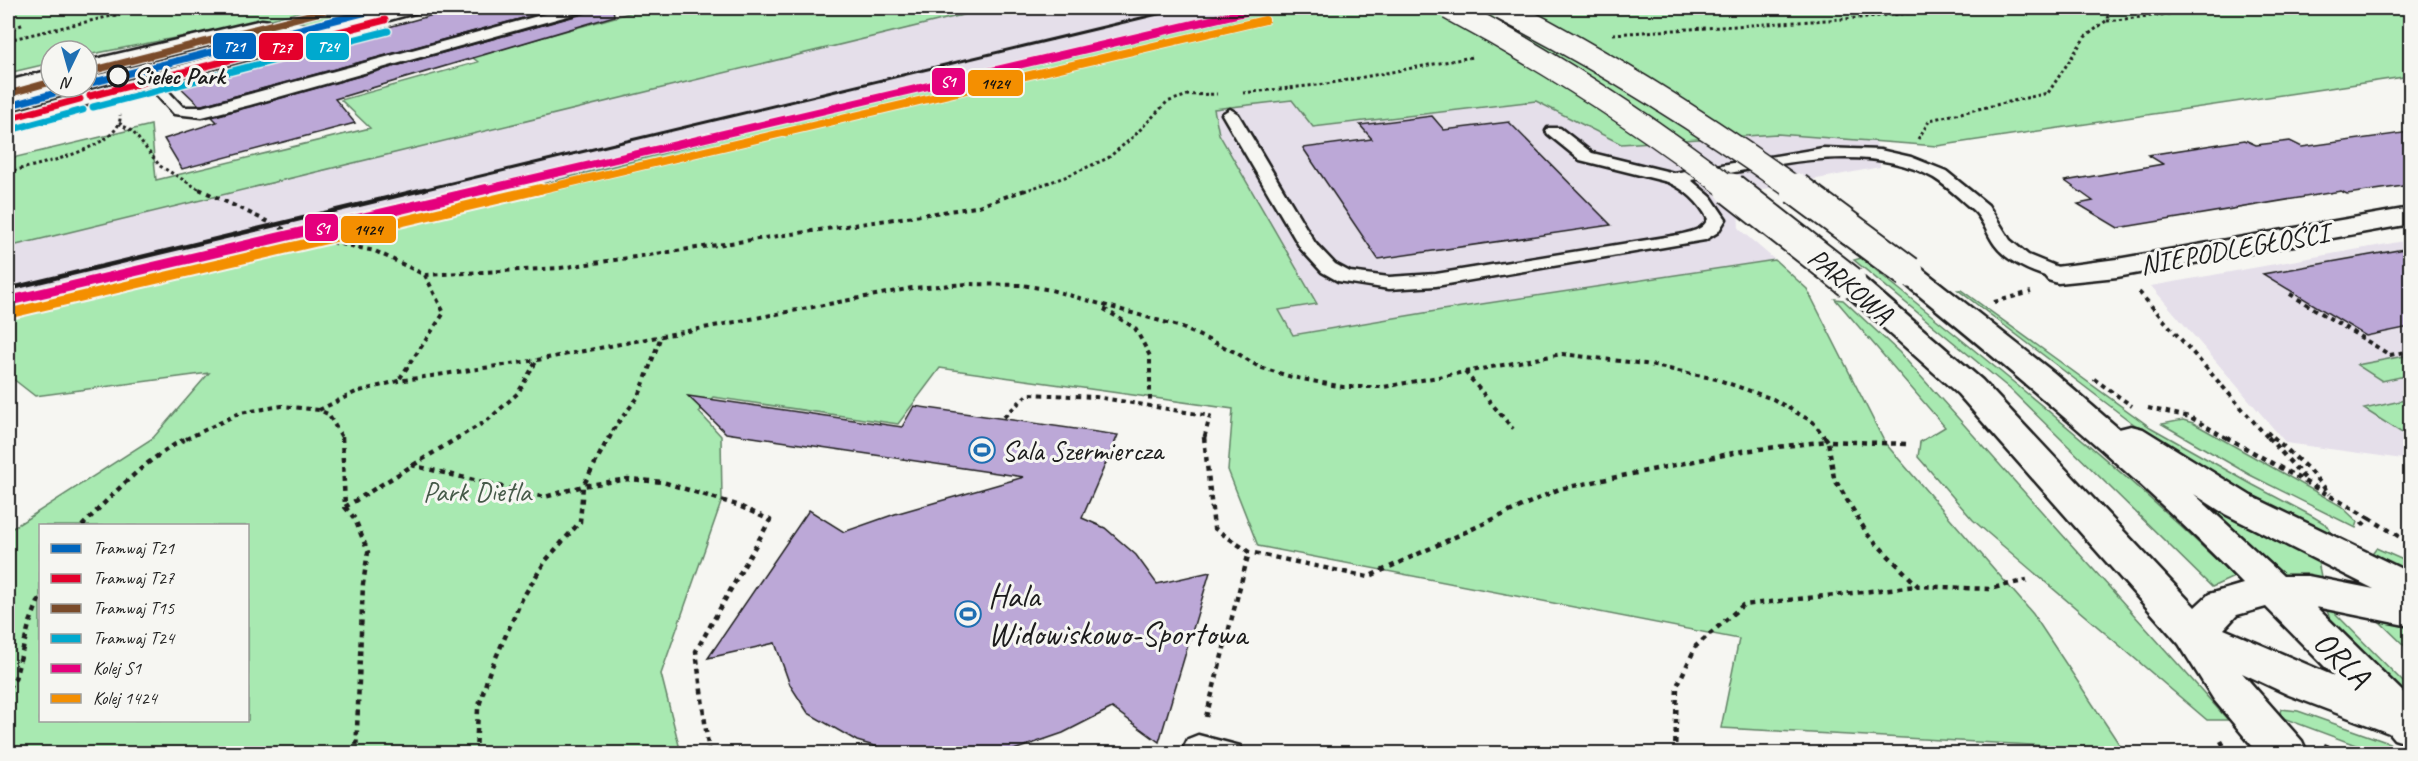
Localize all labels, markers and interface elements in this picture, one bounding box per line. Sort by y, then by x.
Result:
line badge: T21 [212,32,257,60]
line badge: T27 [258,32,304,61]
line badge: T24 [305,32,350,61]
text: T21 [223,37,247,57]
text: T24 [317,37,341,57]
text: T27 [270,38,294,58]
north arrow [39,39,99,99]
place label: Sielec Park [134,61,226,91]
marker: Sielec Park [107,65,129,87]
line badge: S1 [931,67,966,96]
line badge: 1424 [967,69,1024,97]
text: N [59,72,74,93]
text: S1 [940,72,957,92]
text: 1424 [981,74,1011,94]
line badge: S1 [304,213,339,242]
street label: NIEPODLEGŁOŚCI [2137,214,2337,282]
line badge: 1424 [340,215,397,244]
text: S1 [314,219,331,239]
text: 1424 [354,220,384,240]
street label: PARKOWA [1801,240,1901,332]
place label: Sala Szermiercza [1002,433,1165,468]
sports icon: Sala Szermiercza [967,435,997,465]
park label: Park Dietla [423,474,533,509]
legend [39,524,249,722]
text: Tramwaj T21 [93,537,175,559]
text: Tramwaj T27 [93,567,175,589]
place label: Hala Widowiskowo-Sportowa [988,575,1249,655]
text: Tramwaj T15 [93,597,175,619]
sports icon: Hala Widowiskowo-Sportowa [953,599,983,629]
street label: ORLA [2305,621,2381,697]
text: Tramwaj T24 [93,627,176,649]
text: Kolej S1 [93,657,142,679]
text: Kolej 1424 [93,687,159,709]

